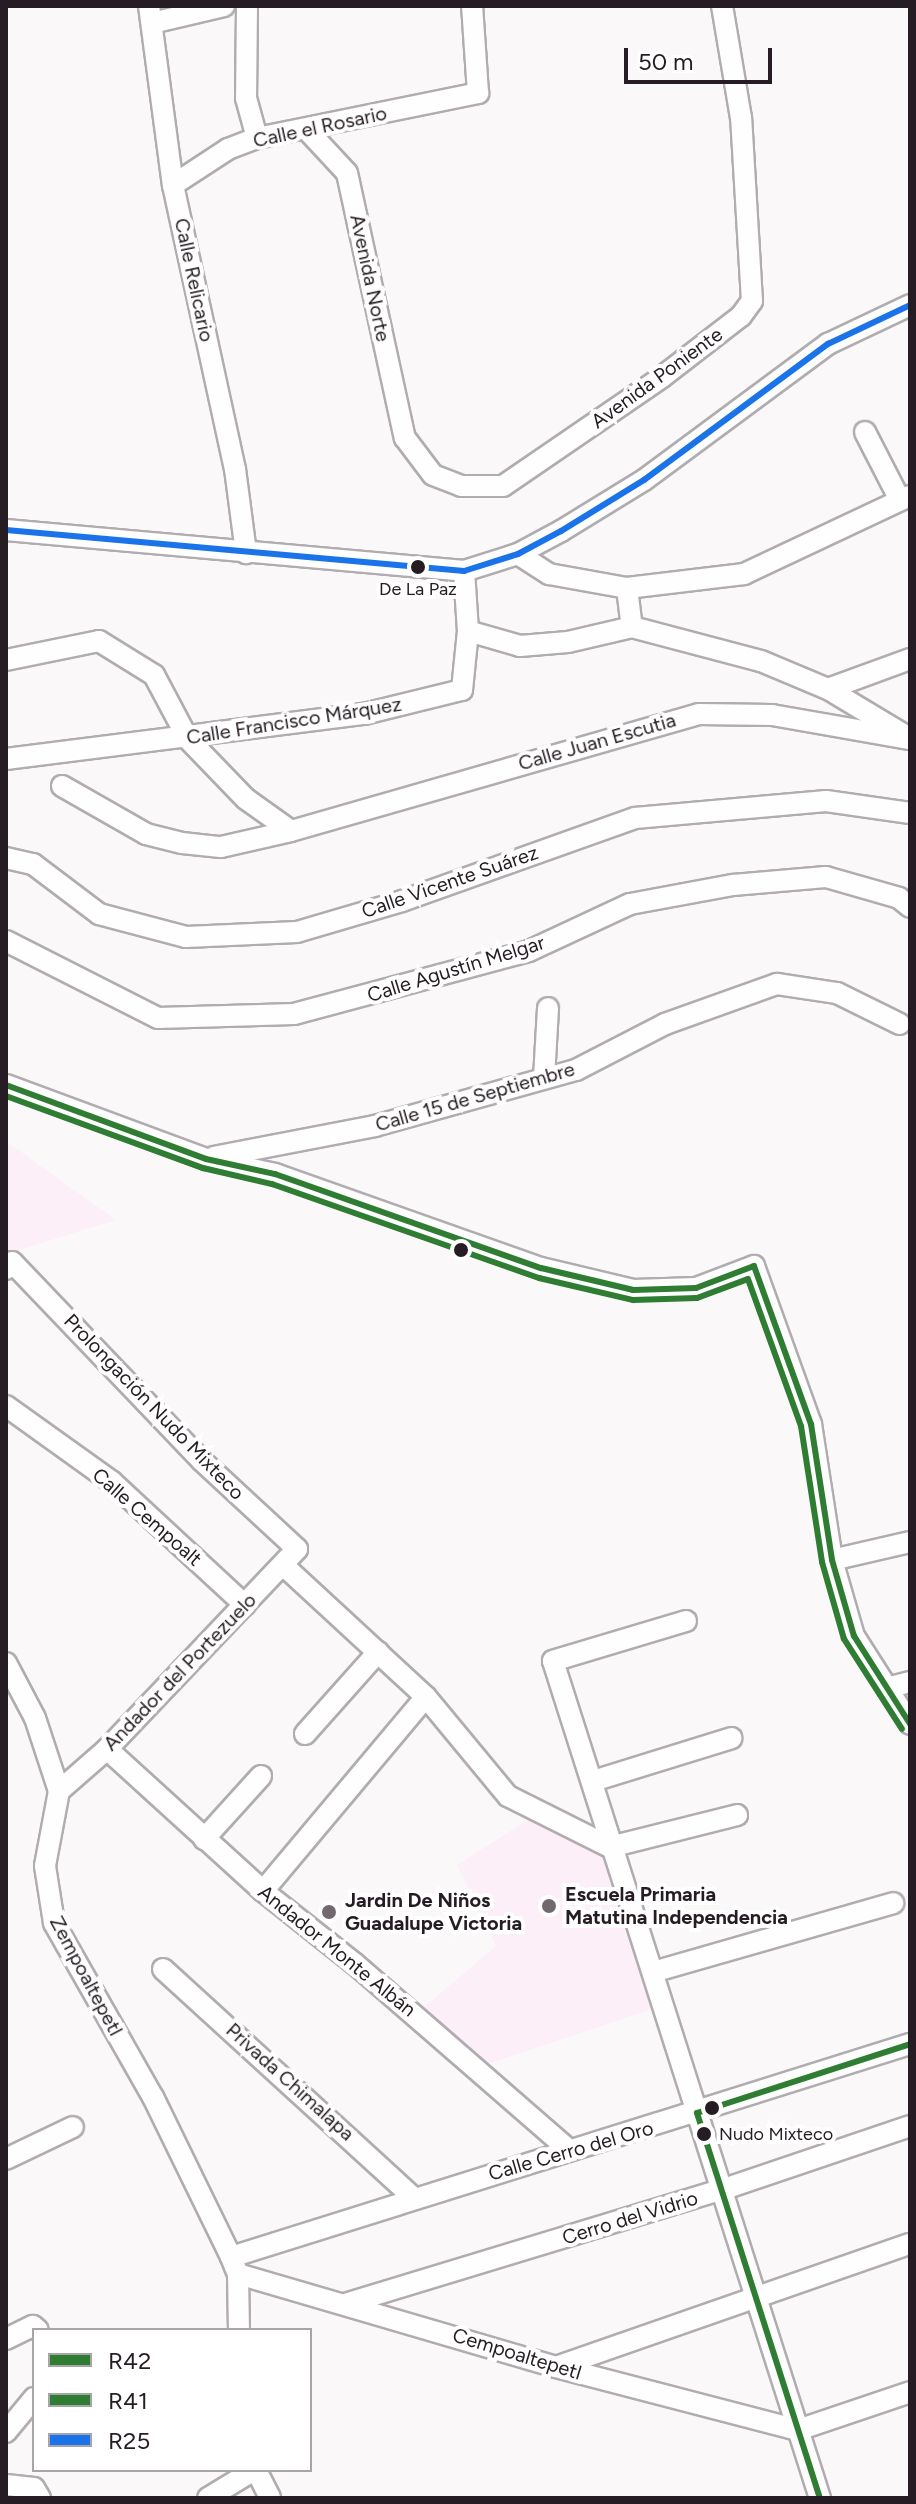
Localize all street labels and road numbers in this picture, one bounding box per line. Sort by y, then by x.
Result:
street label: Calle el Rosario [251,101,389,153]
street label: Avenida Norte [345,212,395,344]
street label: Calle Relicario [169,216,219,344]
street label: Avenida Poniente [587,322,727,434]
street label: Calle Francisco Márquez [185,692,403,750]
street label: Calle Juan Escutia [516,708,678,776]
street label: Calle Vicente Suárez [359,841,541,923]
street label: Calle Agustín Melgar [364,931,548,1007]
street label: Calle 15 de Septiembre [373,1057,577,1137]
street label: Prolongación Nudo Mixteco [59,1309,249,1505]
street label: Calle Cempoalt [87,1463,207,1571]
street label: Andador del Portezuelo [99,1588,261,1756]
street label: Andador Monte Albán [253,1880,421,2022]
street label: Zempoaltepetl [44,1912,128,2040]
street label: Privada Chimalapa [221,2018,359,2146]
street label: Calle Cerro del Oro [486,2116,656,2186]
street label: Cerro del Vidrio [559,2186,701,2250]
street label: Cempoaltepetl [450,2323,584,2385]

